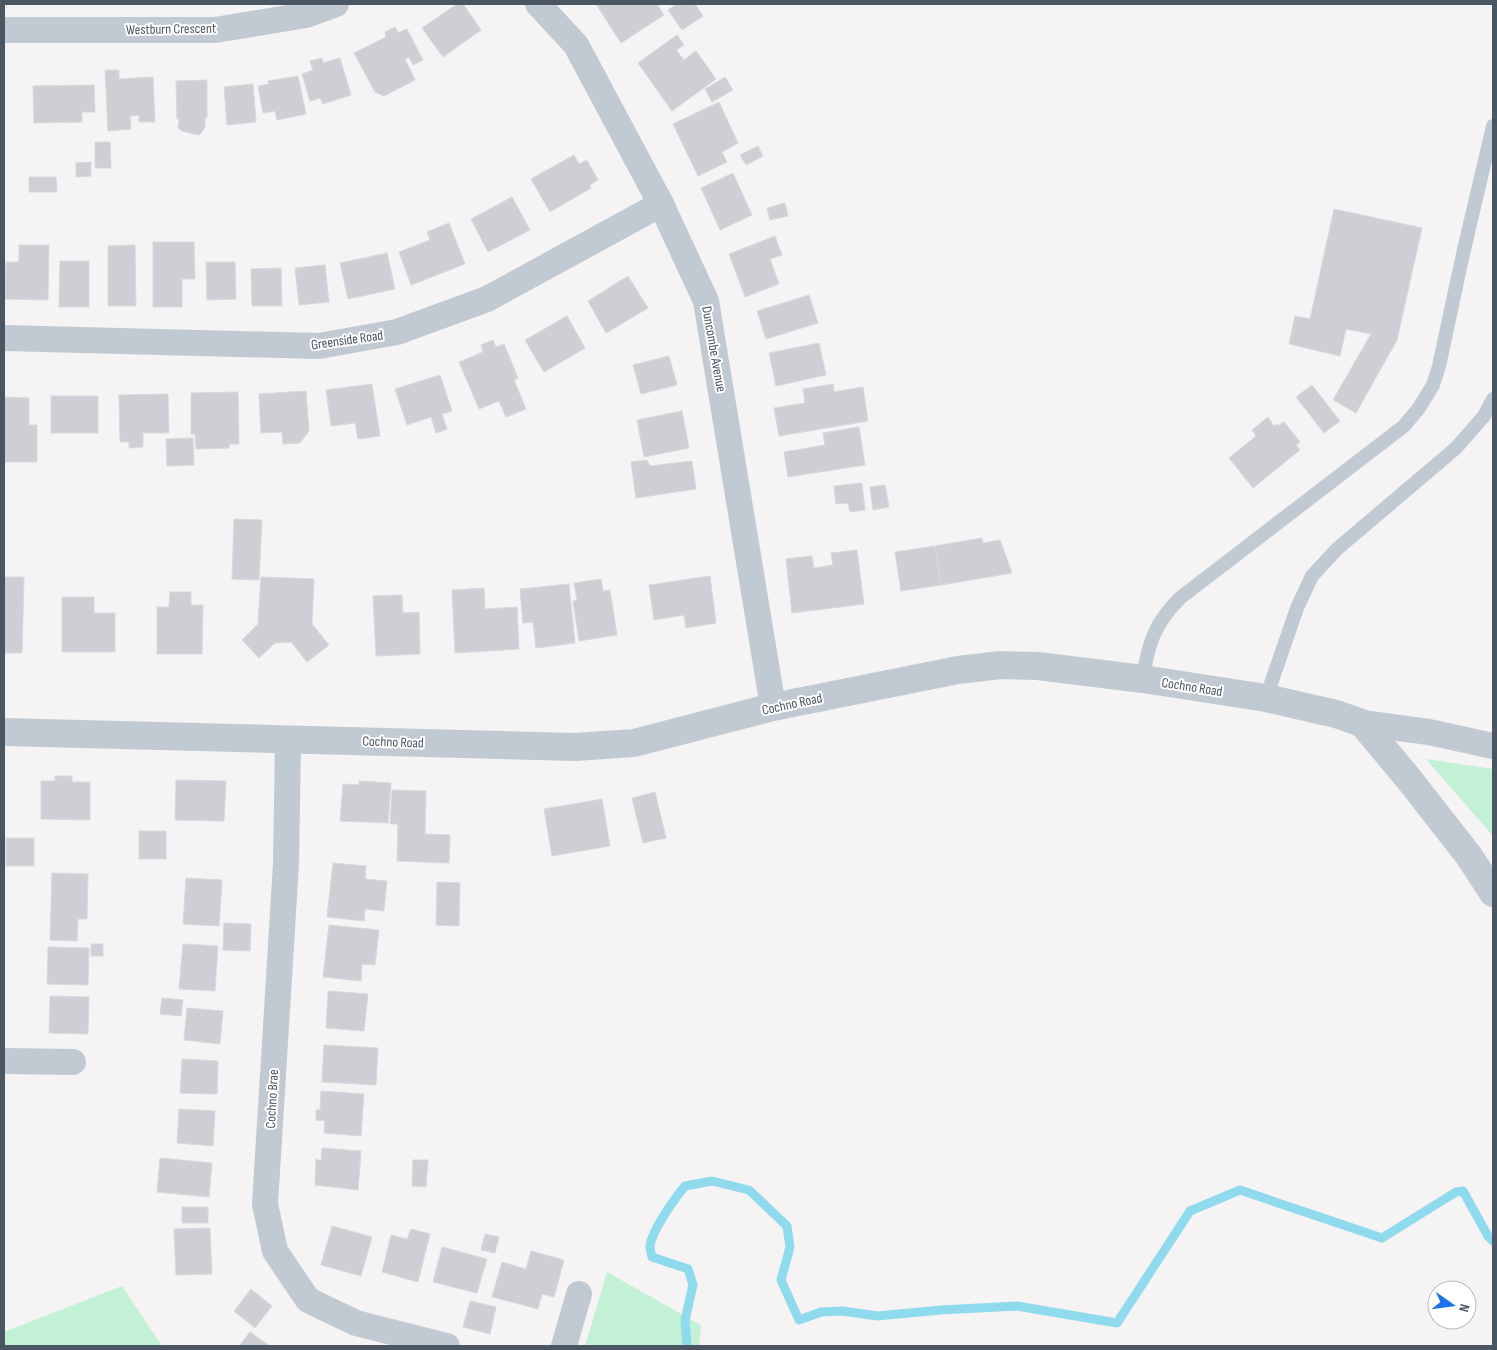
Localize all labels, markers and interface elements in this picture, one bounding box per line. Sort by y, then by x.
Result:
street label: Westburn Crescent [126,20,216,38]
street label: Duncombe Avenue [698,305,730,393]
street label: Greenside Road [310,327,384,353]
street label: Cochno Road [1160,674,1224,700]
street label: Cochno Road [760,689,824,719]
street label: Cochno Road [362,732,424,752]
street label: Cochno Brae [262,1069,282,1129]
north arrow [1427,1280,1477,1330]
text: N [1455,1302,1473,1314]

